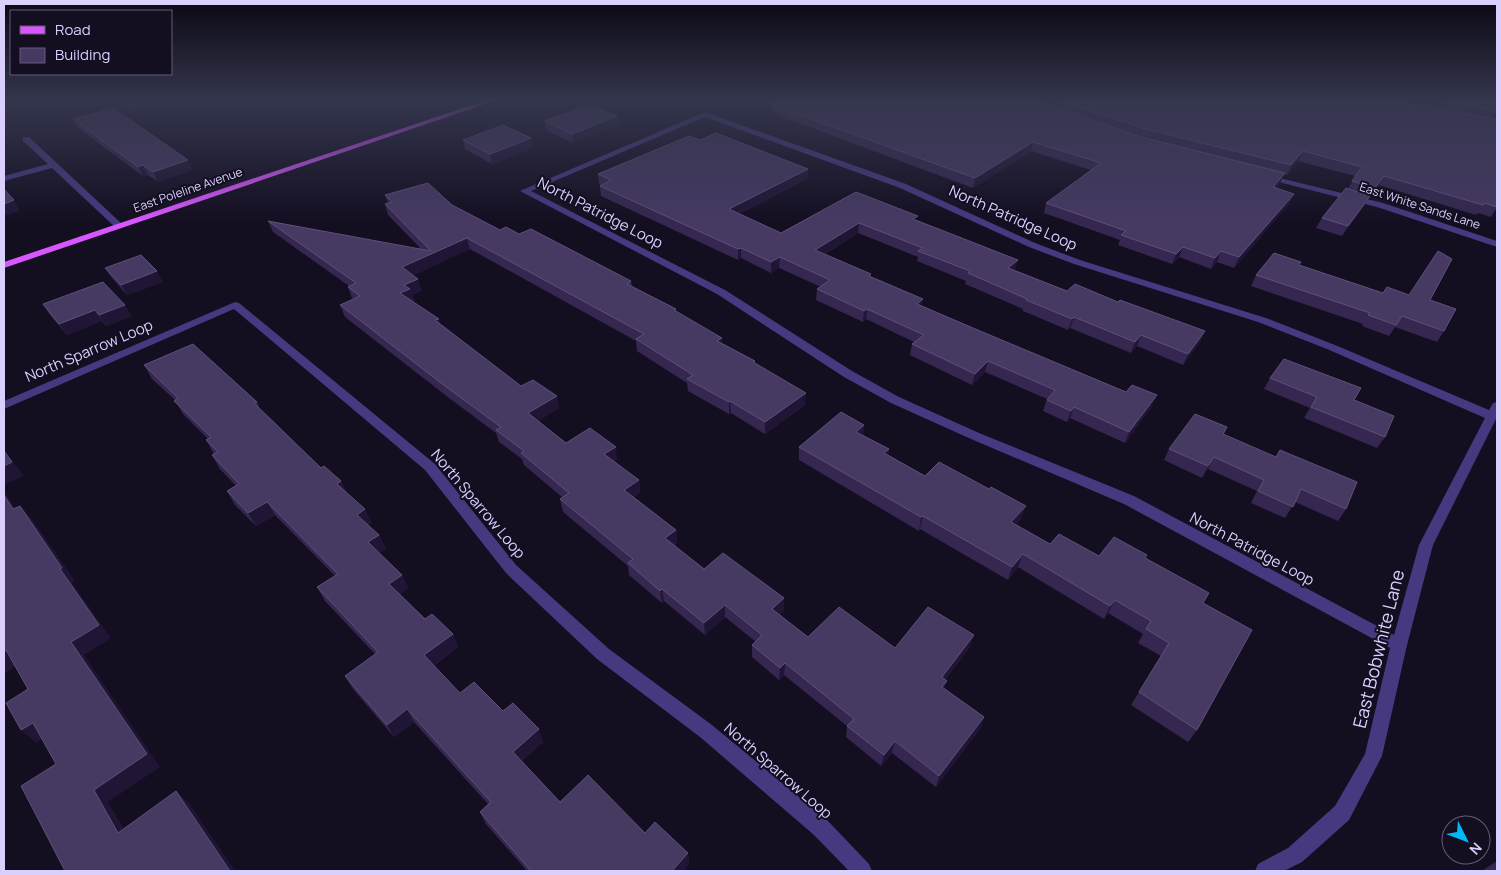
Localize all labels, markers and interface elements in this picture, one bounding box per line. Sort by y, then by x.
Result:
legend [10,10,172,75]
text: Road [55,19,91,40]
text: Building [55,44,110,65]
street label: East Poleline Avenue [131,163,245,216]
street label: North Patridge Loop [534,172,667,253]
street label: East White Sands Lane [1358,178,1483,233]
street label: North Patridge Loop [946,180,1081,255]
street label: North Sparrow Loop [22,314,156,387]
street label: North Sparrow Loop [426,444,531,563]
street label: North Patridge Loop [1186,507,1318,590]
street label: East Bobwhite Lane [1347,567,1409,731]
street label: North Sparrow Loop [720,718,837,824]
north arrow [1441,815,1491,865]
text: N [1466,839,1486,859]

